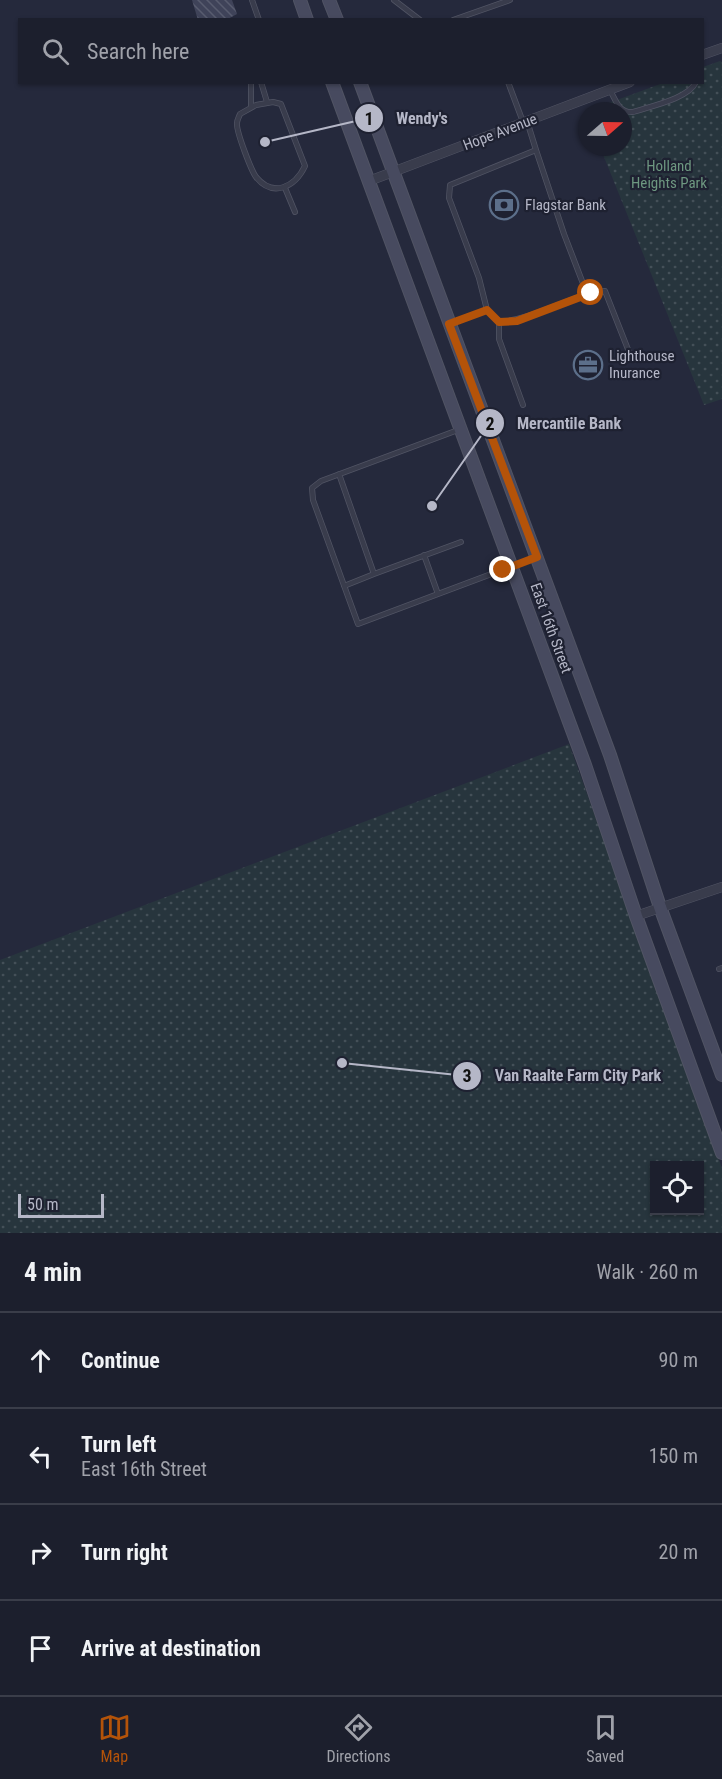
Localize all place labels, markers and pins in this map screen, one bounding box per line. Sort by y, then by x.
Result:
callout: Wendy's [354,101,460,135]
bank icon: Flagstar Bank [488,189,520,221]
place label: Flagstar Bank [525,196,606,214]
place label: Lighthouse Inurance [609,347,675,382]
office icon: Lighthouse Inurance [572,349,604,381]
callout: Mercantile Bank [475,406,633,440]
callout: Van Raalte Farm City Park [452,1059,673,1093]

